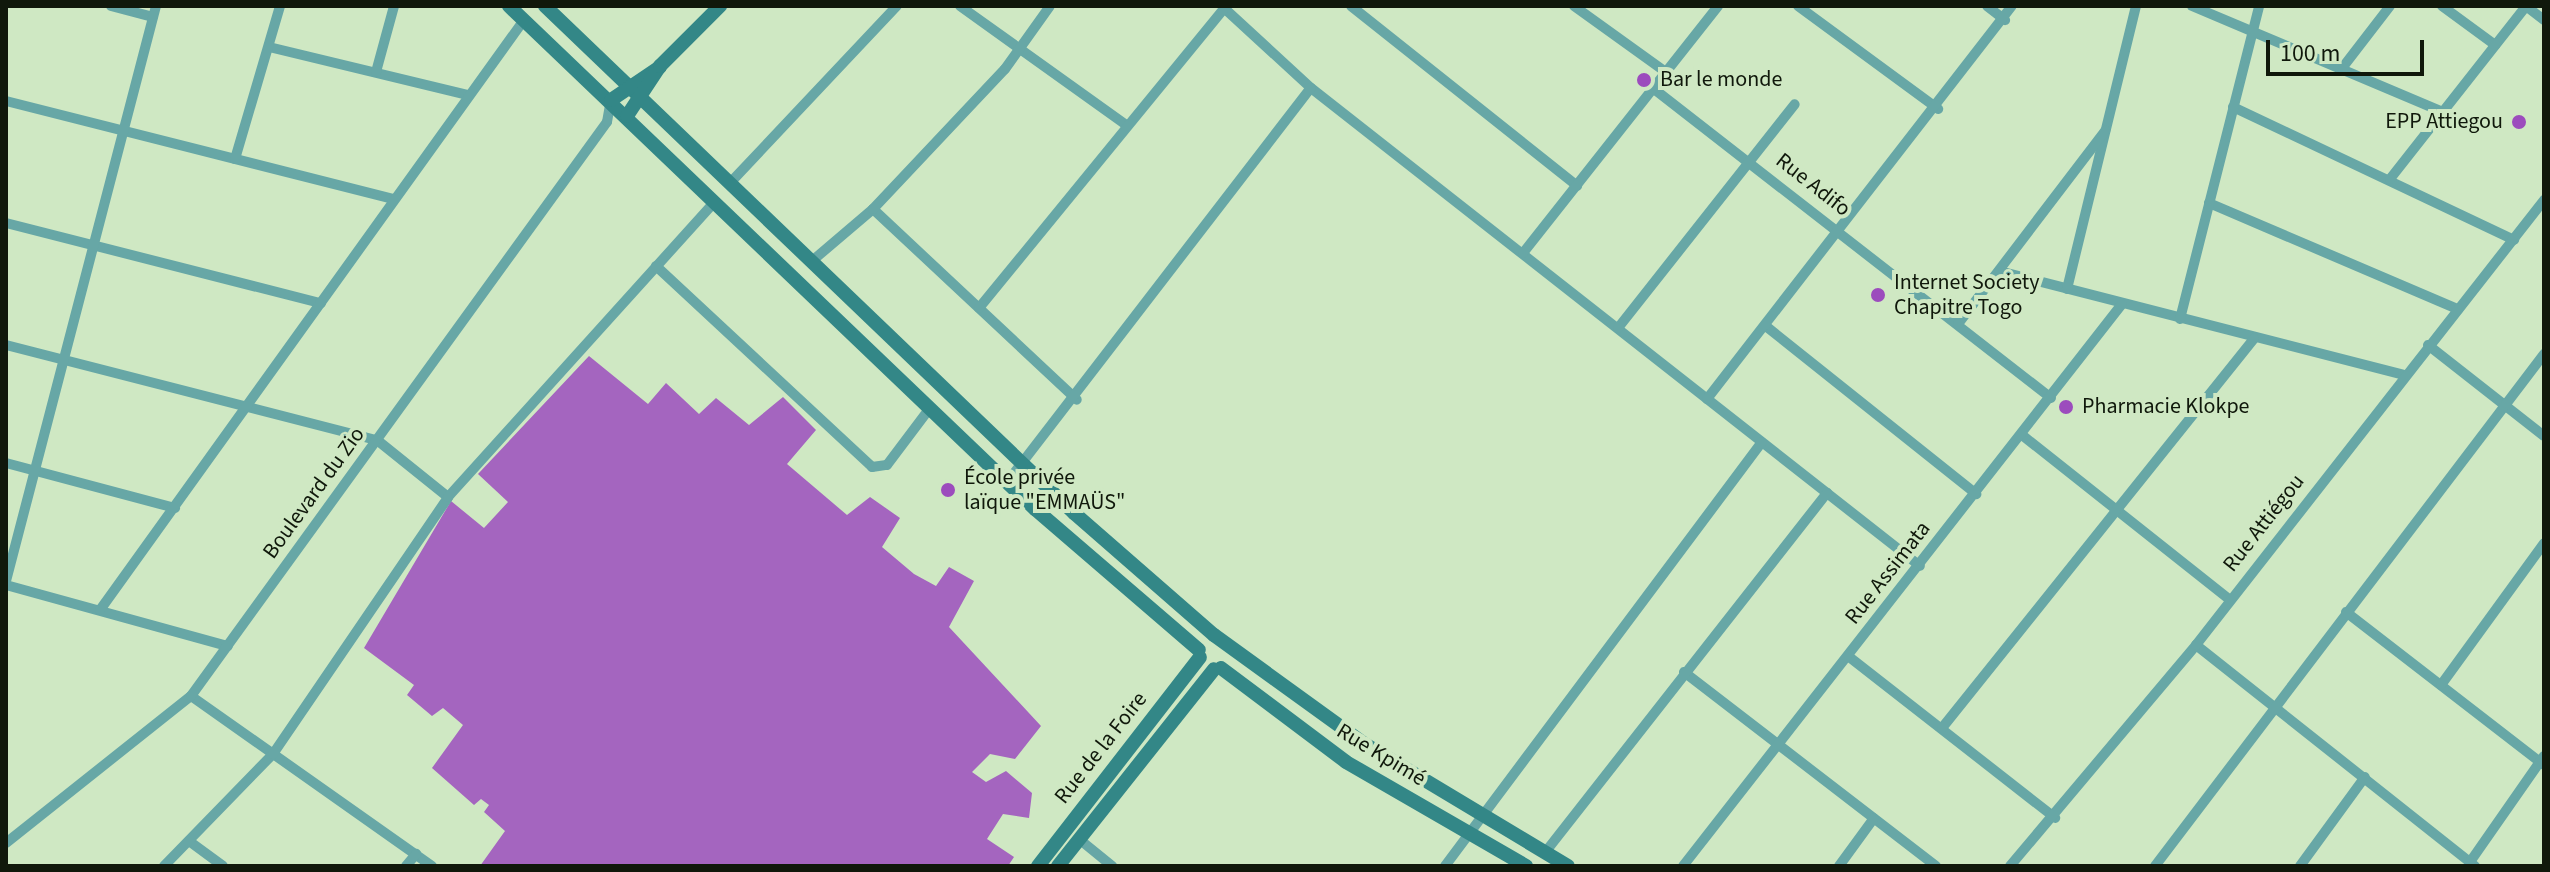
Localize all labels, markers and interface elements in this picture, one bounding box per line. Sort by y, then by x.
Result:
scale bar [2270,24,2428,74]
text: 100 m [2280,36,2340,71]
place label: Bar le monde [1660,67,1782,93]
marker: Bar le monde [1635,71,1653,89]
place label: EPP Attiegou [2385,109,2503,135]
marker: EPP Attiegou [2510,113,2528,131]
street label: Rue Adifo [1770,148,1856,222]
place label: Internet Society Chapitre Togo [1894,269,2040,320]
marker: Internet Society Chapitre Togo [1869,286,1887,304]
place label: Pharmacie Klokpe [2082,394,2250,420]
marker: Pharmacie Klokpe [2057,398,2075,416]
street label: Boulevard du Zio [257,422,371,564]
place label: École privée laïque "EMMAÜS" [964,464,1125,516]
street label: Rue Attiégou [2218,469,2310,577]
marker: École privée laïque "EMMAÜS" [939,481,957,499]
street label: Rue Assimata [1840,516,1936,630]
street label: Rue de la Foire [1049,687,1153,809]
street label: Rue Kpimé [1332,718,1430,792]

